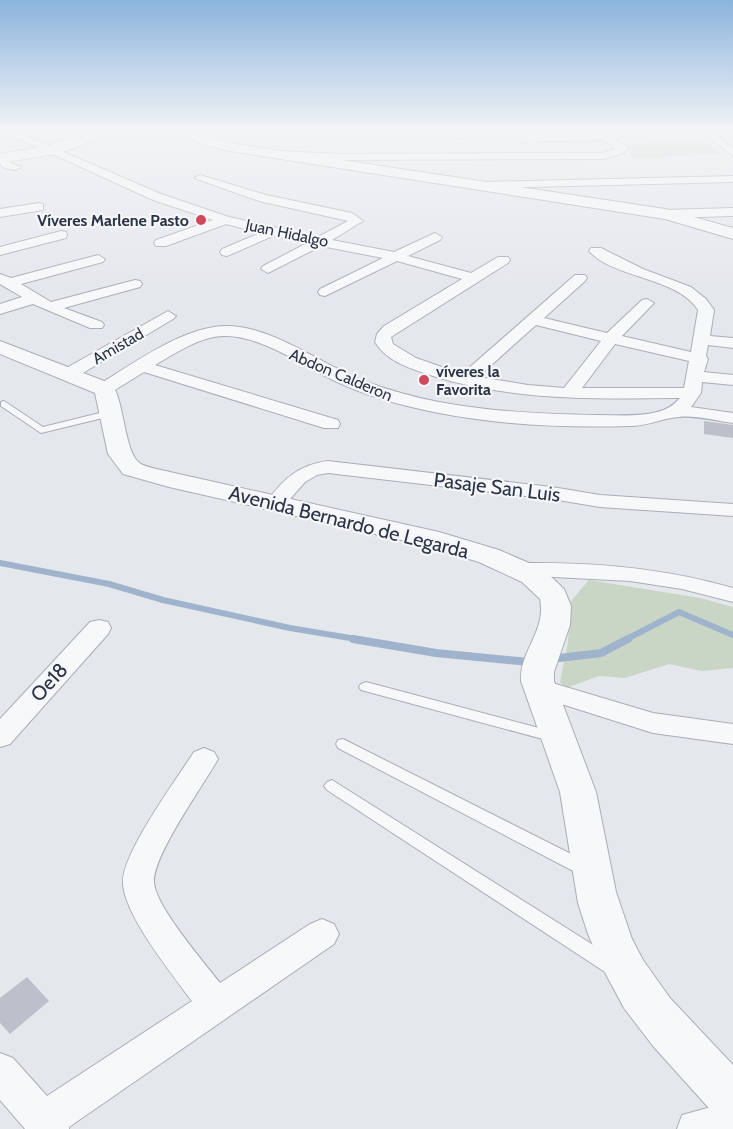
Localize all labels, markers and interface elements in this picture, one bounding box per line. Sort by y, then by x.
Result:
place label: Víveres Marlene Pasto [37,211,189,230]
marker: Víveres Marlene Pasto [194,213,208,227]
street label: Juan Hidalgo [243,215,330,251]
street label: Amistad [89,324,147,368]
street label: Abdon Calderon [287,345,395,405]
place label: víveres la Favorita [436,362,500,399]
marker: víveres la Favorita [417,373,431,387]
street label: Pasaje San Luis [432,467,562,507]
street label: Avenida Bernardo de Legarda [227,481,472,564]
street label: Oe18 [25,658,73,706]

